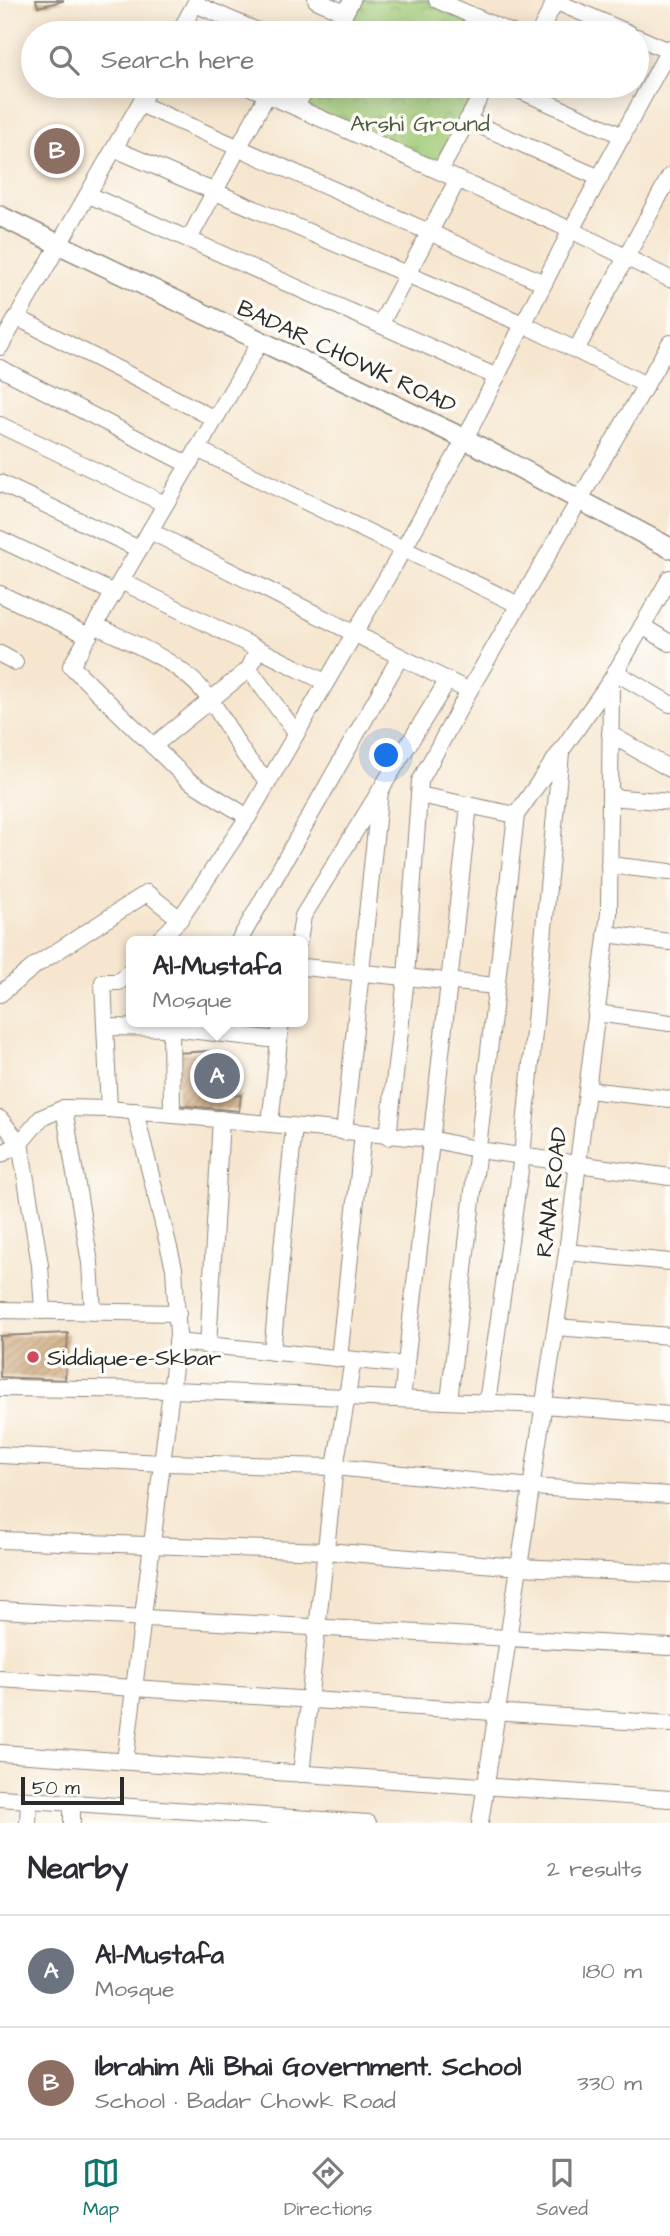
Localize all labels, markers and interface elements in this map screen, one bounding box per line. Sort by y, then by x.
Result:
search box [21,21,649,98]
icon: search [45,41,83,79]
text: Search here [101,42,254,78]
park label: Arshi Ground [350,108,490,140]
pin: B [34,125,80,177]
street label: BADAR CHOWK ROAD [232,292,461,422]
your location [369,738,403,772]
popup [126,936,308,1027]
text: Al-Mustafa [153,948,281,984]
text: Mosque [153,984,232,1016]
pin: A [194,1050,240,1102]
street label: RANA ROAD [528,1125,576,1259]
place label: Siddique-e-Skbar [47,1342,222,1374]
marker: Siddique-e-Skbar [25,1349,41,1365]
scale bar [21,1774,124,1806]
text: 50 m [32,1775,80,1802]
text: Nearby [28,1848,128,1890]
text: 2 results [547,1853,642,1885]
text: Al-Mustafa [95,1937,224,1973]
text: A [44,1955,58,1987]
text: 180 m [583,1955,642,1987]
text: Mosque [95,1973,174,2005]
text: Ibrahim Ali Bhai Government. School [95,2049,521,2085]
text: B [43,2067,59,2099]
text: 330 m [577,2067,642,2099]
text: School · Badar Chowk Road [95,2085,396,2117]
tab: Map [82,2154,120,2223]
tab: Directions [284,2154,372,2223]
tab: Saved [536,2154,588,2223]

